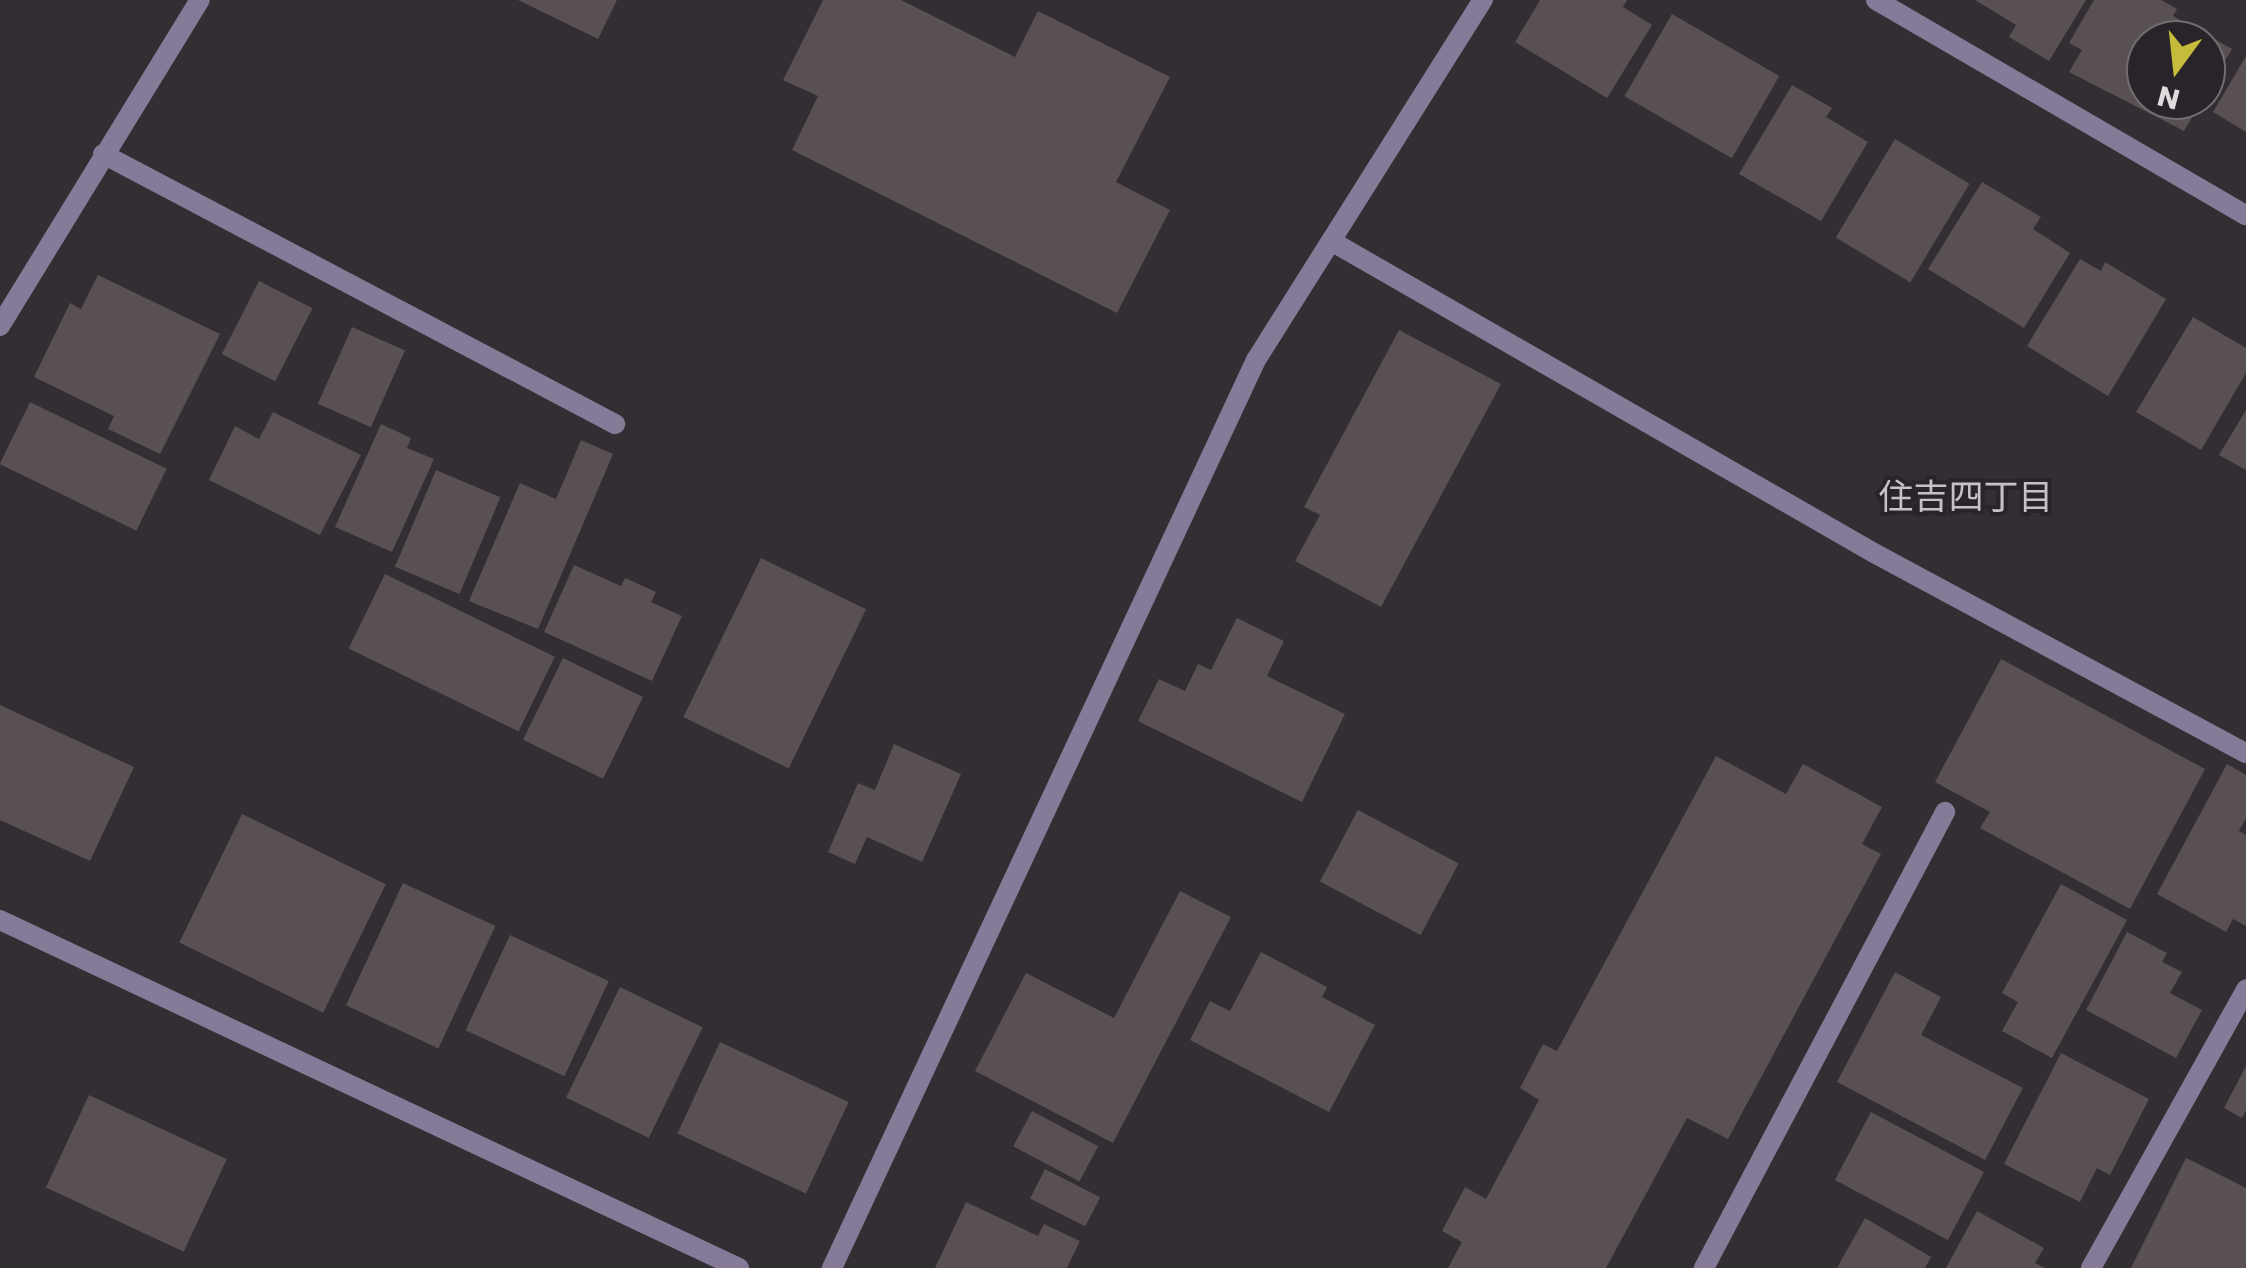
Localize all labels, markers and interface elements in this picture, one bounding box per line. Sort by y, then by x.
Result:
north arrow [2126,20,2226,120]
text: N [2153,76,2184,119]
district label: 住吉四丁目 [1879,476,2053,518]

